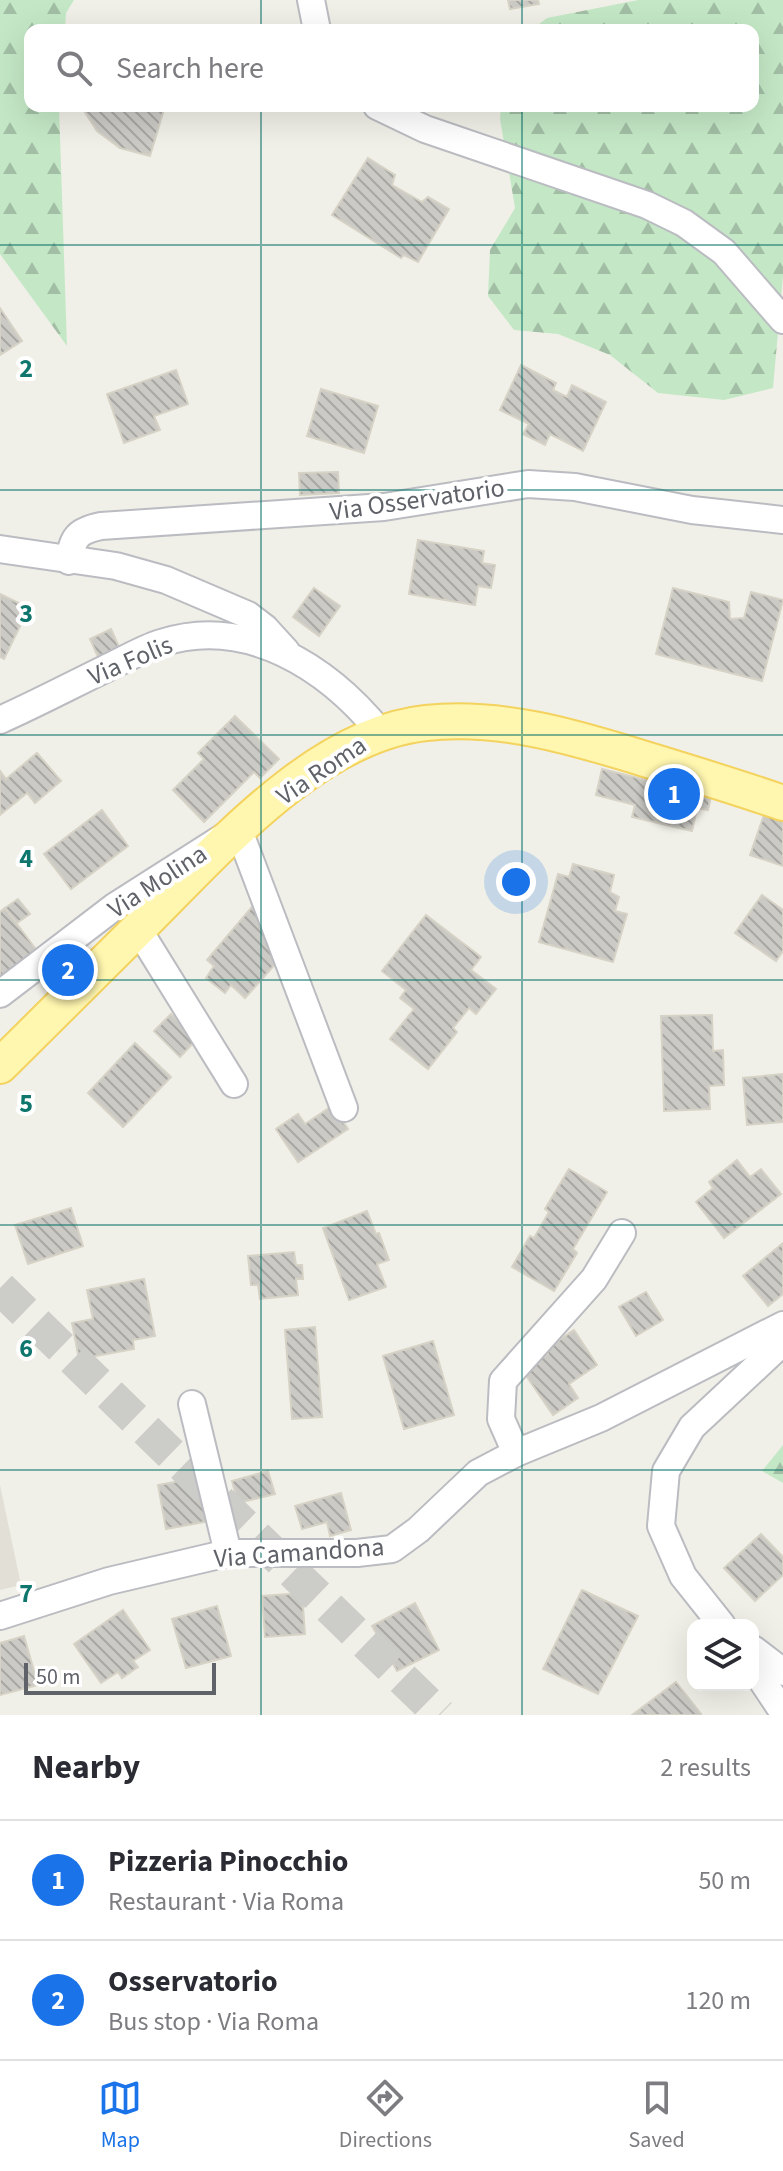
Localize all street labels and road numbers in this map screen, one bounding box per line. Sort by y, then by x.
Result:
street label: Via Osservatorio [327,469,507,530]
street label: Via Folis [82,626,178,695]
street label: Via Roma [269,727,374,814]
street label: Via Molina [100,836,214,927]
street label: Via Camandona [213,1528,386,1577]

